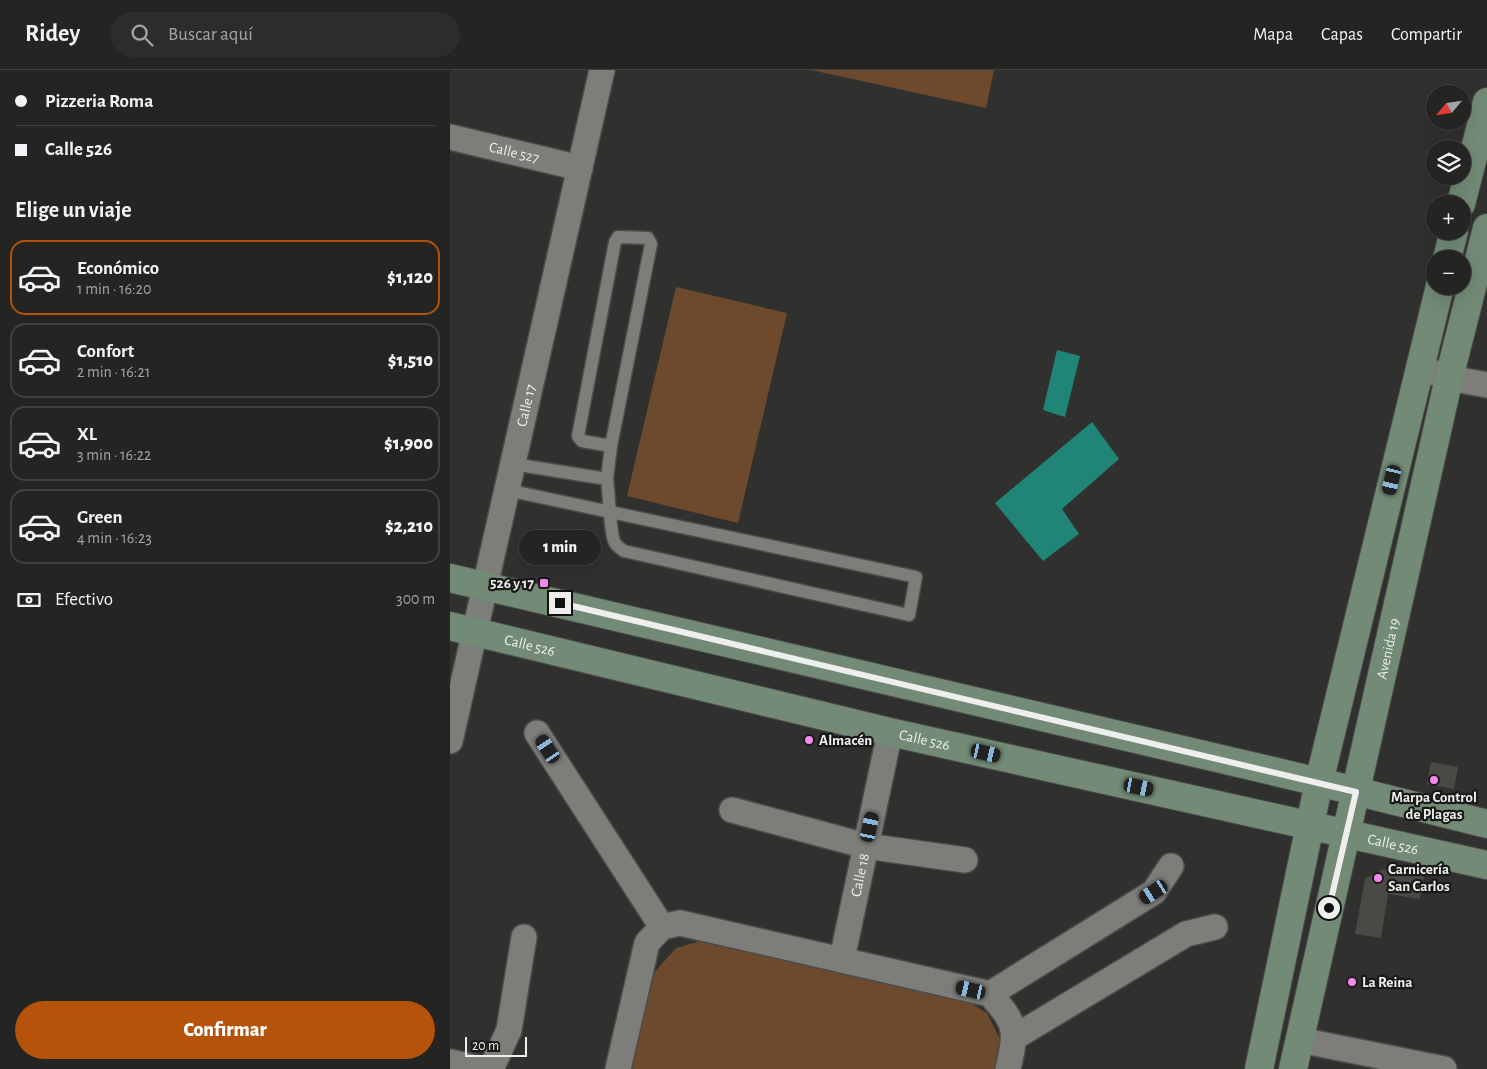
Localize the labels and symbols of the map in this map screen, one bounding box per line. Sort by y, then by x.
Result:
north arrow [1426,85,1471,130]
street label: Calle 527 [488,139,541,166]
street label: Calle 17 [514,383,538,428]
car [1381,464,1402,496]
callout: 1 min [519,530,601,566]
place label: 526 y 17 [490,576,535,591]
marker: 526 y 17 [538,577,550,589]
route end [549,592,571,614]
street label: Avenida 19 [1374,617,1402,681]
street label: Calle 526 [503,632,557,659]
street label: Calle 526 [898,727,951,753]
car [533,732,562,766]
place label: Almacén [819,733,872,748]
marker: Almacén [803,734,815,746]
car [969,742,1002,764]
marker: Marpa Control de Plagas [1428,774,1440,786]
car [1122,777,1155,797]
place label: Marpa Control de Plagas [1391,790,1477,822]
car [859,811,880,843]
street label: Calle 526 [1366,831,1420,857]
street label: Calle 18 [848,852,872,898]
place label: Carnicería San Carlos [1388,862,1450,894]
marker: Carnicería San Carlos [1372,872,1384,884]
car [1137,878,1170,906]
route start [1318,897,1340,919]
place label: La Reina [1362,975,1412,990]
marker: La Reina [1346,976,1358,988]
car [954,979,987,1001]
scale bar [465,1034,528,1057]

